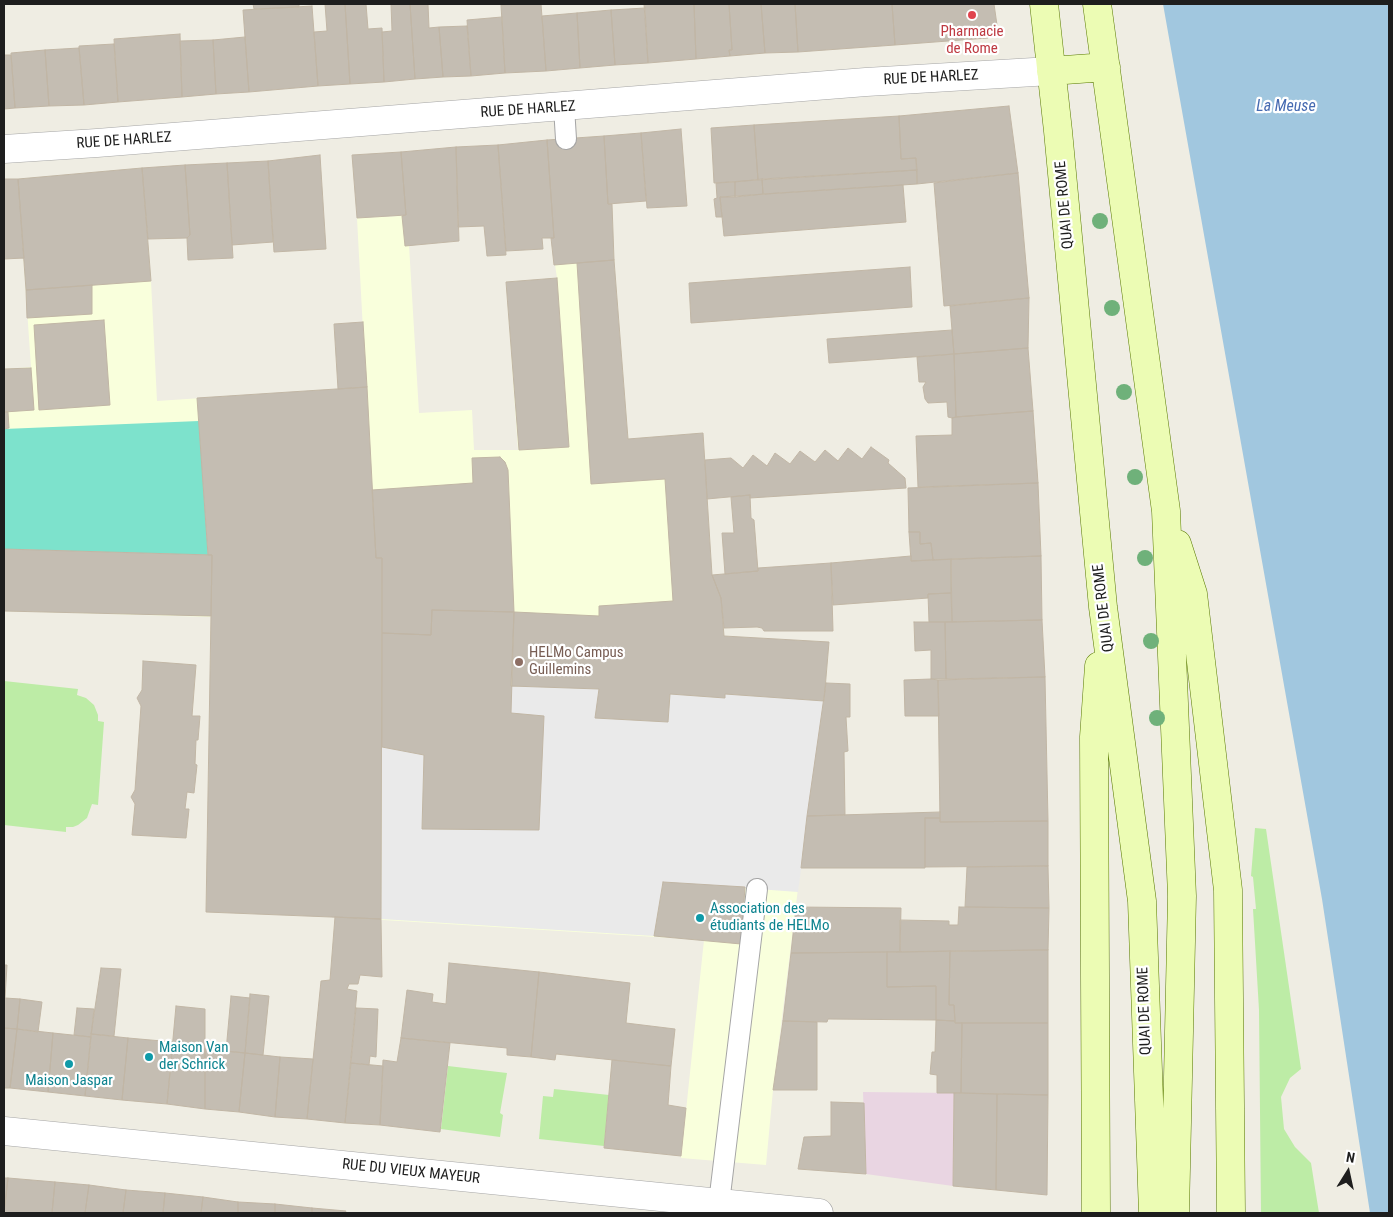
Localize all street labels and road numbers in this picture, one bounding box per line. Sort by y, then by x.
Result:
street label: RUE DE HARLEZ [883,67,979,89]
street label: RUE DE HARLEZ [480,98,576,122]
street label: RUE DE HARLEZ [76,129,172,153]
street label: QUAI DE ROME [1052,160,1078,250]
street label: QUAI DE ROME [1090,563,1118,653]
street label: QUAI DE ROME [1134,967,1156,1055]
street label: RUE DU VIEUX MAYEUR [341,1156,481,1188]

